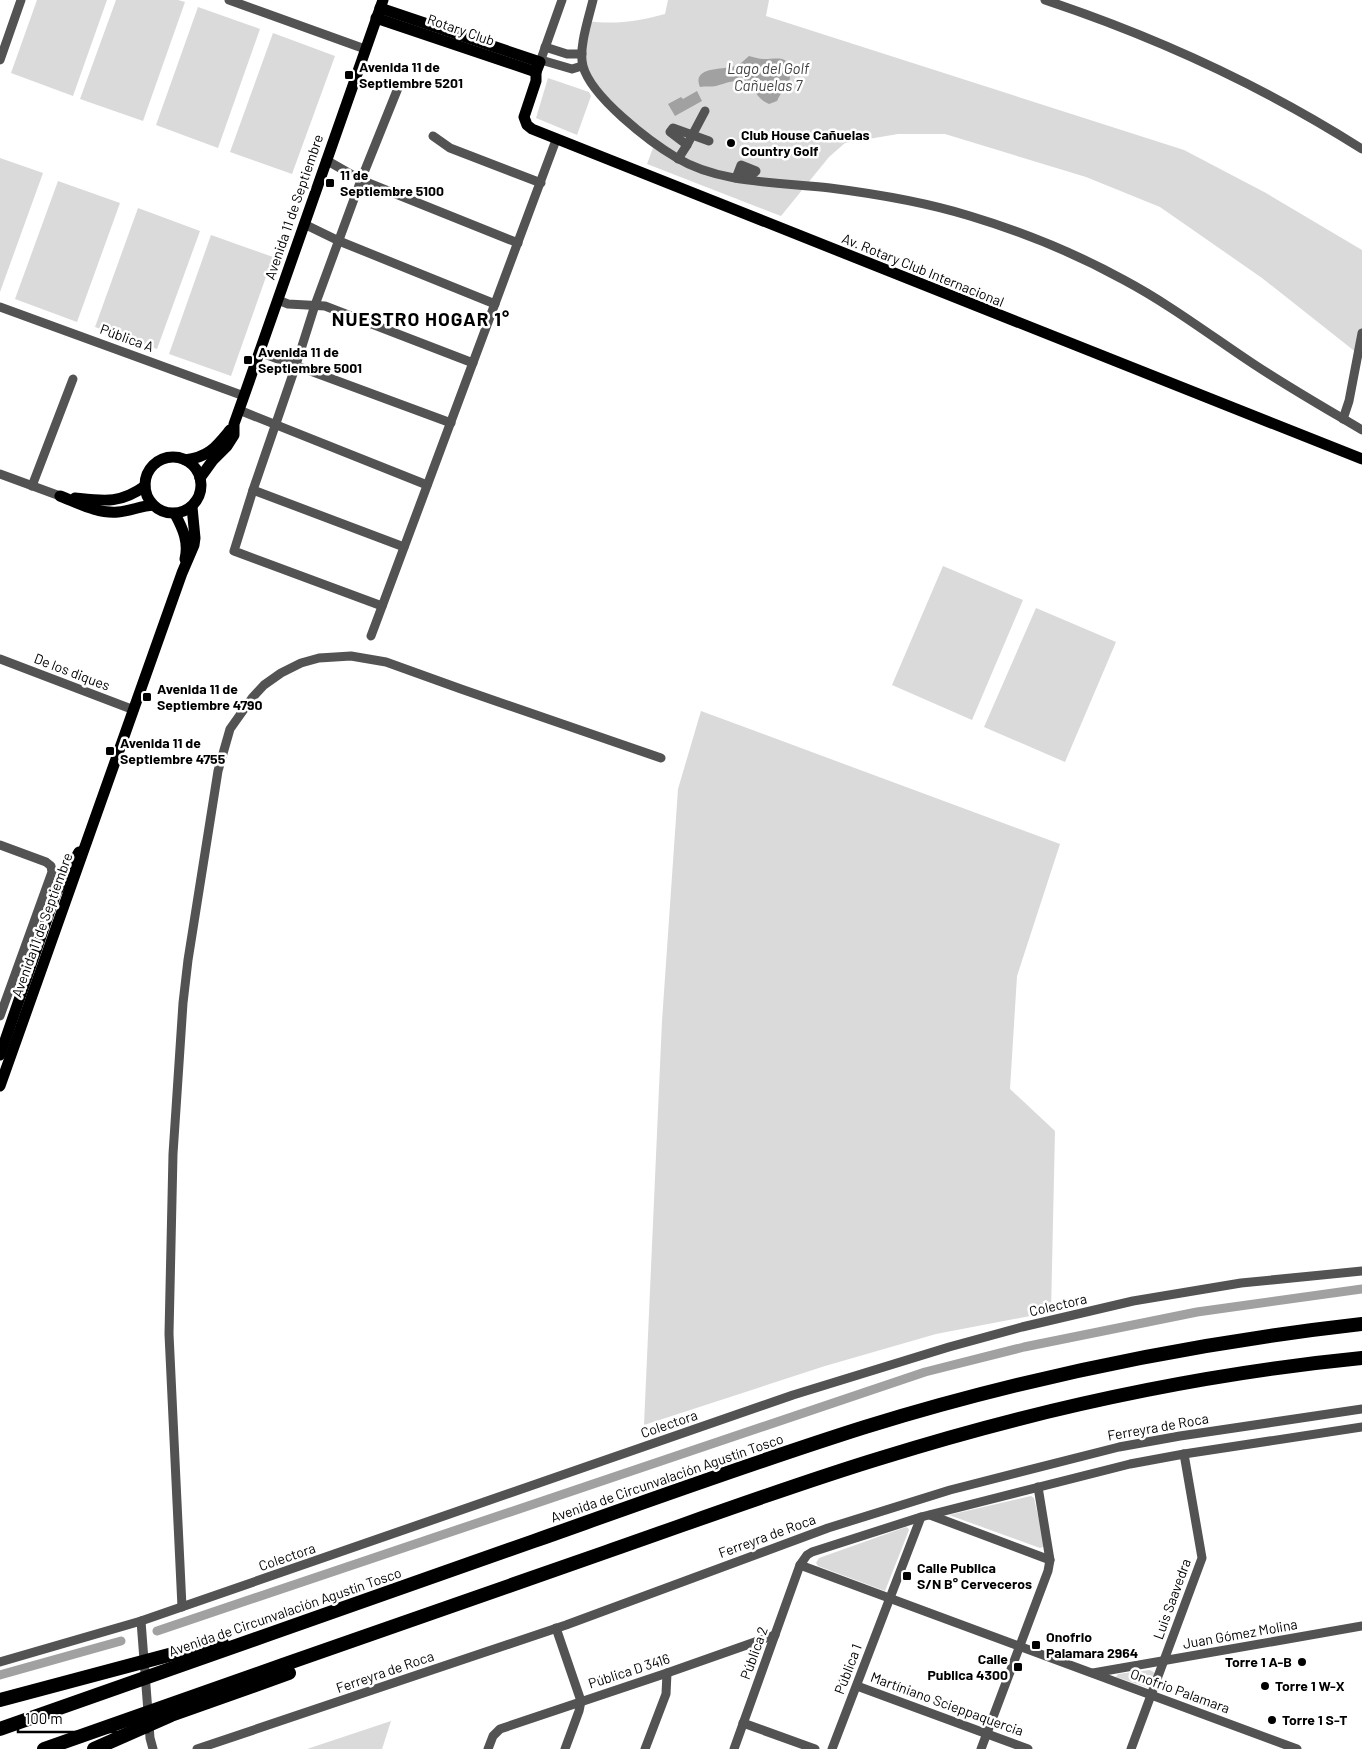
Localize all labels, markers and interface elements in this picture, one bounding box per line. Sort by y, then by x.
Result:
street label: Rotary Club [425,10,497,49]
place label: Avenida 11 de Septiembre 5201 [359,58,463,91]
water label: Lago del Golf Cañuelas 7 [727,59,810,94]
marker: Avenida 11 de Septiembre 5201 [343,69,355,81]
place label: Club House Cañuelas Country Golf [741,126,870,159]
street label: Avenida 11 de Septiembre [261,132,326,282]
marker: Club House Cañuelas Country Golf [725,137,737,149]
place label: 11 de Septiembre 5100 [340,166,444,199]
marker: 11 de Septiembre 5100 [324,177,336,189]
street label: Av. Rotary Club Internacional [840,229,1007,310]
district label: NUESTRO HOGAR 1° [332,307,510,330]
street label: Pública A [98,320,157,355]
place label: Avenida 11 de Septiembre 5001 [258,343,362,376]
marker: Avenida 11 de Septiembre 5001 [242,354,254,366]
street label: De los diques [32,649,113,694]
place label: Avenida 11 de Septiembre 4790 [157,680,263,713]
marker: Avenida 11 de Septiembre 4790 [141,691,153,703]
place label: Avenida 11 de Septiembre 4755 [120,734,226,767]
marker: Avenida 11 de Septiembre 4755 [104,745,116,757]
street label: Avenida 11 de Septiembre [7,850,76,999]
street label: Colectora [1027,1290,1088,1319]
street label: Colectora [638,1406,699,1441]
street label: Ferreyra de Roca [1106,1409,1210,1444]
street label: Avenida de Circunvalación Agustín Tosco [548,1430,786,1525]
street label: Ferreyra de Roca [716,1510,818,1561]
street label: Colectora [256,1539,317,1574]
street label: Luis Saavedra [1149,1556,1194,1642]
place label: Calle Publica S/N B° Cerveceros [917,1559,1032,1592]
street label: Avenida de Circunvalación Agustín Tosco [166,1564,404,1659]
marker: Calle Publica S/N B° Cerveceros [901,1570,913,1582]
street label: Juan Gómez Molina [1181,1615,1299,1652]
street label: Pública 2 [736,1624,771,1682]
place label: Onofrio Palamara 2964 [1046,1628,1138,1661]
marker: Onofrio Palamara 2964 [1030,1639,1042,1651]
street label: Pública 1 [830,1641,865,1696]
street label: Ferreyra de Roca [334,1647,436,1696]
street label: Pública D 3416 [586,1649,672,1692]
place label: Calle Publica 4300 [927,1650,1008,1683]
place label: Torre 1 A-B [1225,1653,1292,1670]
marker: Torre 1 A-B [1296,1656,1308,1668]
marker: Calle Publica 4300 [1012,1661,1024,1673]
street label: Onofrio Palamara [1128,1665,1232,1716]
street label: Martíniano Scieppaquercia [868,1668,1026,1739]
place label: Torre 1 W-X [1275,1677,1345,1694]
marker: Torre 1 W-X [1259,1680,1271,1692]
scale bar [18,1702,148,1734]
text: 100 m [25,1709,63,1727]
place label: Torre 1 S-T [1282,1711,1348,1728]
marker: Torre 1 S-T [1266,1714,1278,1726]

